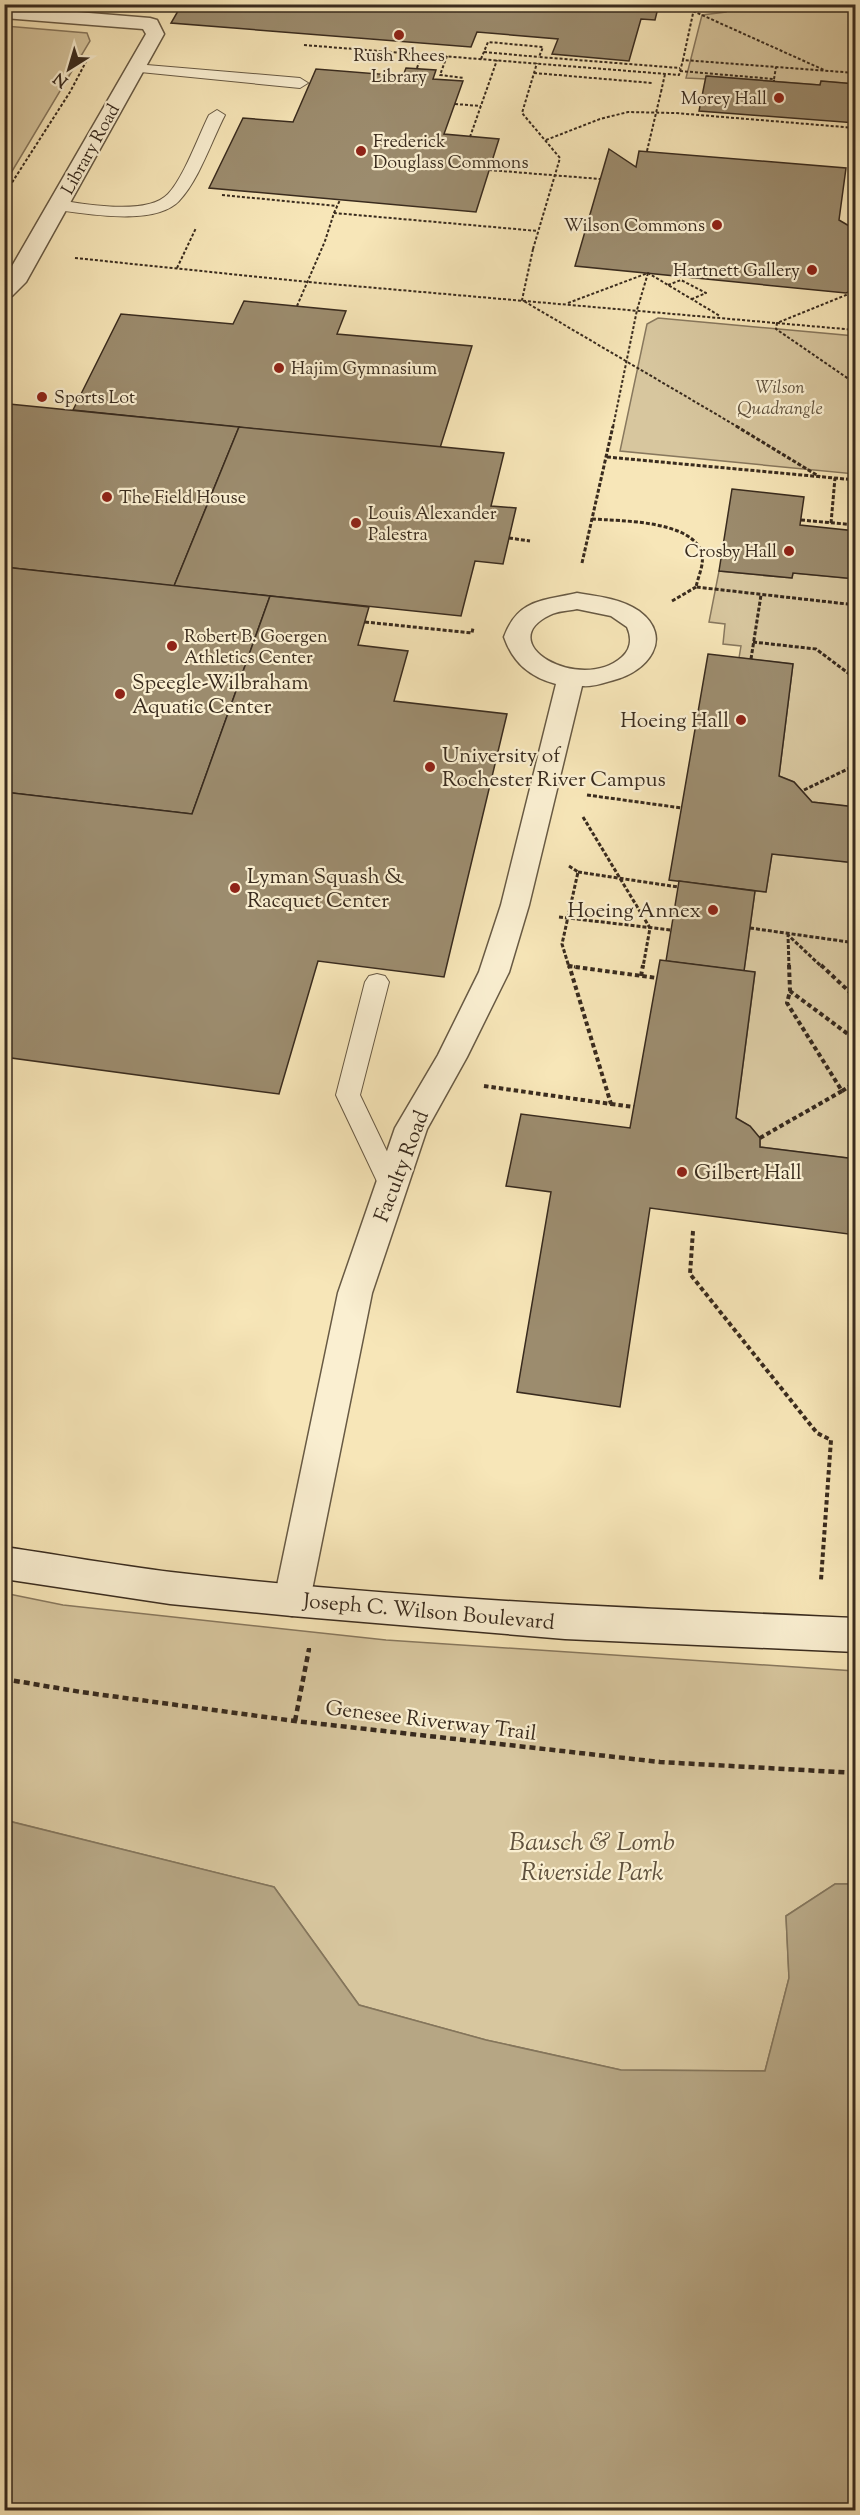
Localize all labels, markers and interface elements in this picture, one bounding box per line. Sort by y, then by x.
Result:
marker: Rush Rhees Library [392,28,406,42]
north arrow [39,39,99,99]
place label: Rush Rhees Library [353,44,445,91]
text: N [49,66,74,92]
place label: Morey Hall [681,87,767,113]
marker: Morey Hall [772,91,786,105]
street label: Library Road [56,100,127,200]
place label: Frederick Douglass Commons [373,130,529,177]
marker: Frederick Douglass Commons [354,144,368,158]
place label: Wilson Commons [564,214,705,240]
marker: Wilson Commons [710,218,724,232]
place label: Hartnett Gallery [673,259,800,285]
marker: Hartnett Gallery [805,263,819,277]
place label: Hajim Gymnasium [291,357,437,383]
marker: Hajim Gymnasium [272,361,286,375]
park label: Wilson Quadrangle [737,376,823,423]
place label: Sports Lot [54,386,135,412]
marker: Sports Lot [35,390,49,404]
place label: The Field House [119,486,246,512]
marker: The Field House [100,490,114,504]
place label: Louis Alexander Palestra [368,502,497,549]
marker: Louis Alexander Palestra [349,516,363,530]
place label: Crosby Hall [685,540,777,566]
marker: Crosby Hall [782,544,796,558]
place label: Robert B. Goergen Athletics Center [184,625,328,672]
marker: Robert B. Goergen Athletics Center [165,639,179,653]
place label: Speegle-Wilbraham Aquatic Center [132,669,309,723]
marker: Speegle-Wilbraham Aquatic Center [113,687,127,701]
place label: Hoeing Hall [620,707,729,737]
marker: Hoeing Hall [734,713,748,727]
place label: University of Rochester River Campus [442,742,666,796]
marker: University of Rochester River Campus [423,760,437,774]
place label: Lyman Squash & Racquet Center [247,863,404,917]
marker: Lyman Squash & Racquet Center [228,881,242,895]
place label: Hoeing Annex [567,897,701,927]
marker: Hoeing Annex [706,903,720,917]
street label: Faculty Road [368,1106,438,1227]
place label: Gilbert Hall [694,1159,802,1189]
marker: Gilbert Hall [675,1165,689,1179]
street label: Joseph C. Wilson Boulevard [301,1587,556,1639]
street label: Genesee Riverway Trail [323,1694,538,1750]
park label: Bausch & Lomb Riverside Park [509,1825,675,1892]

